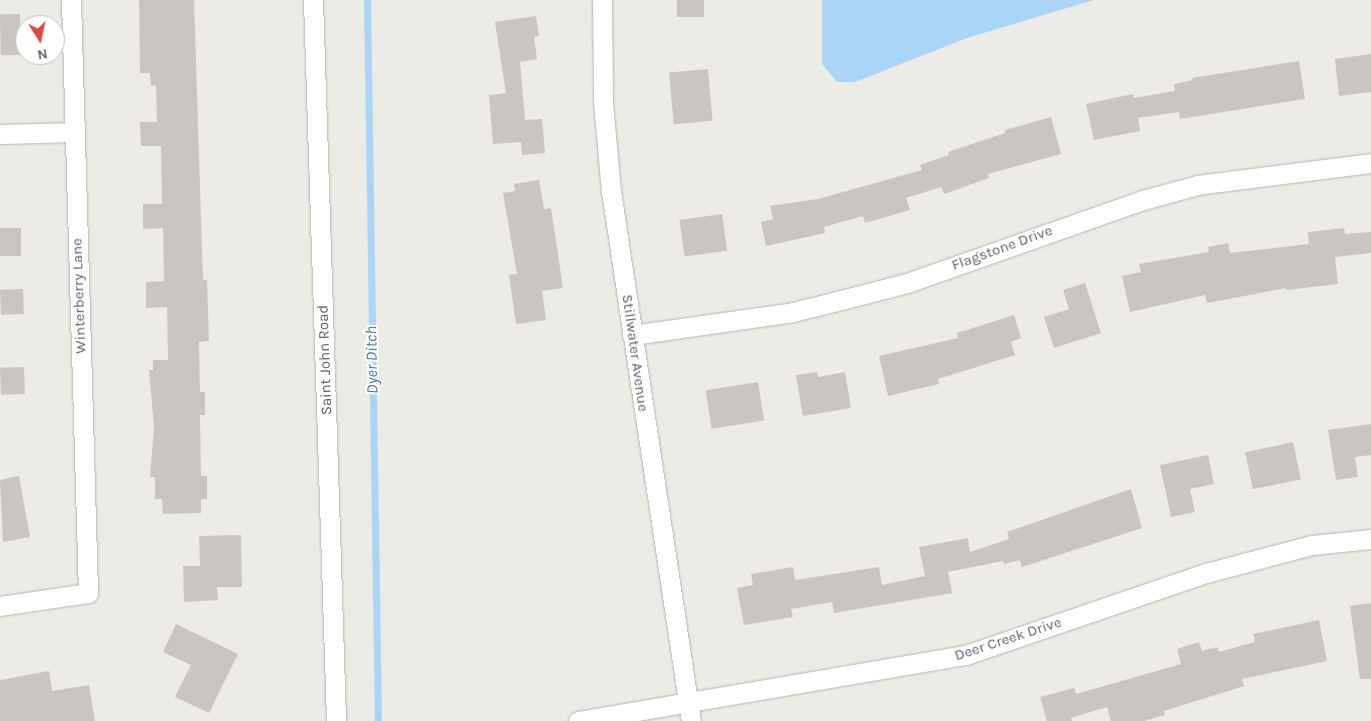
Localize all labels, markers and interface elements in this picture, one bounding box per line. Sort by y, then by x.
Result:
north arrow [15,15,65,65]
text: N [36,45,49,64]
street label: Flagstone Drive [949,221,1055,275]
street label: Winterberry Lane [68,238,90,354]
street label: Stillwater Avenue [618,293,652,413]
street label: Saint John Road [314,304,336,416]
water label: Dyer Ditch [362,326,382,394]
street label: Deer Creek Drive [952,613,1064,665]

